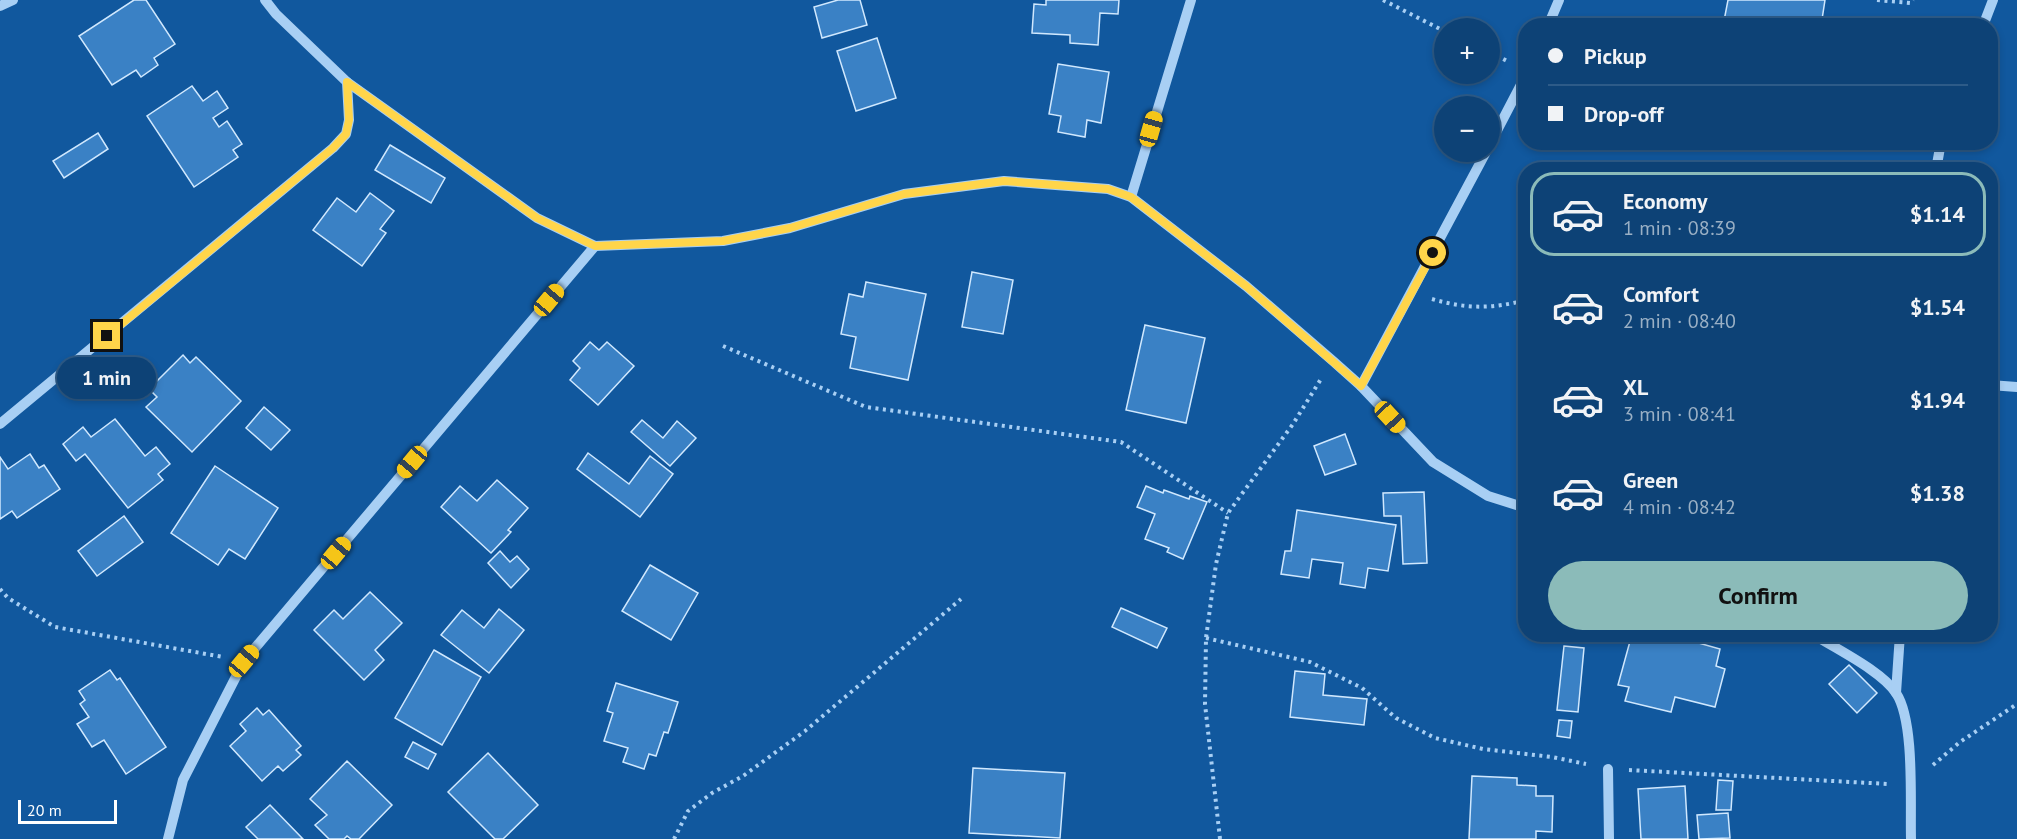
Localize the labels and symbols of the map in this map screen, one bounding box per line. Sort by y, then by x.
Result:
car [1137,109,1165,149]
route start [1419,239,1446,266]
car [531,280,567,320]
route end [93,322,120,349]
callout: 1 min [57,357,156,399]
car [1371,398,1409,436]
car [394,442,430,482]
car [318,533,354,573]
car [226,641,262,681]
scale bar [18,797,117,824]

